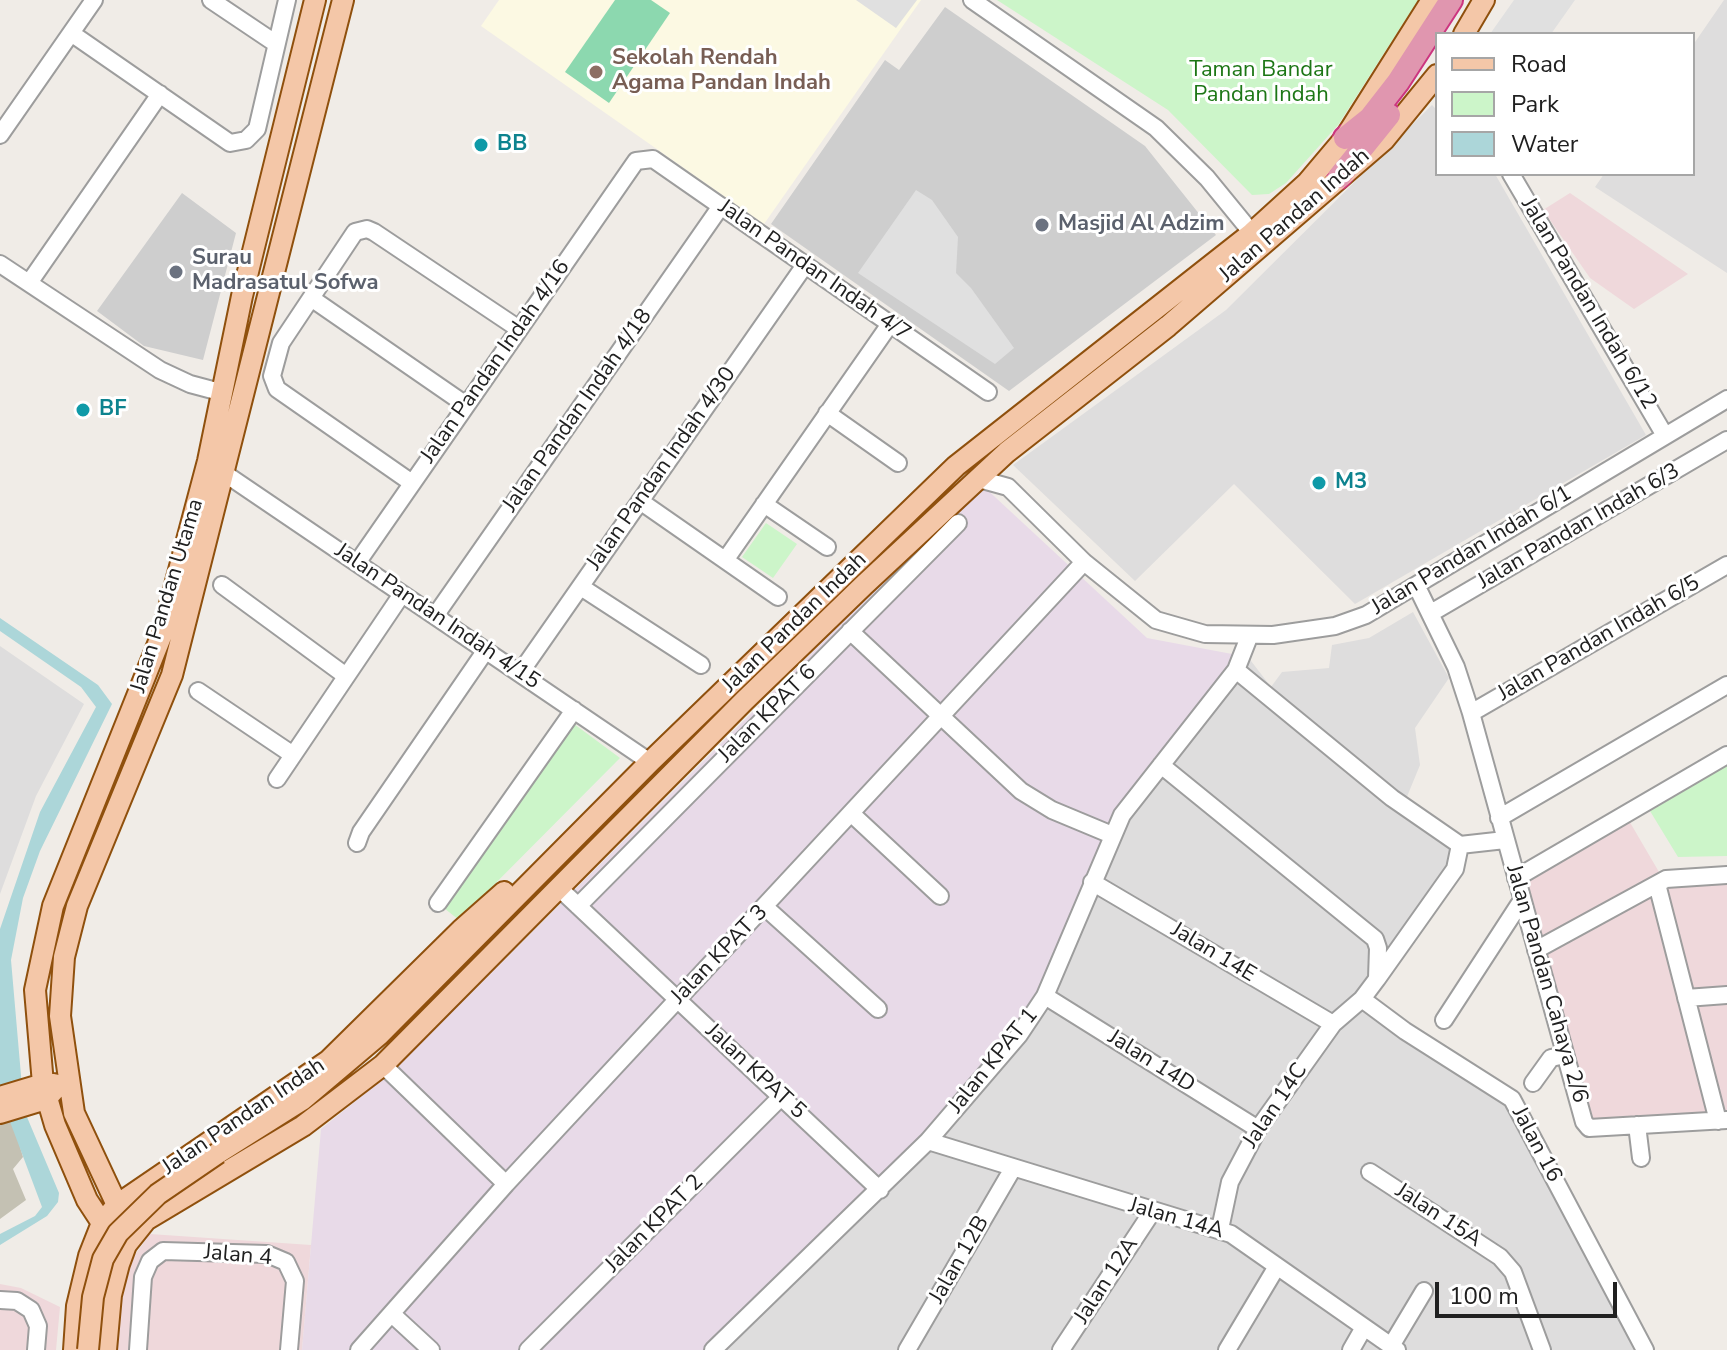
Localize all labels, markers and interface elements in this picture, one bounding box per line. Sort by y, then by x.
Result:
legend [1435,32,1695,176]
place label: Sekolah Rendah Agama Pandan Indah [612,46,831,98]
text: Road [1511,48,1567,80]
park label: Taman Bandar Pandan Indah [1189,58,1333,110]
marker: Sekolah Rendah Agama Pandan Indah [587,63,605,81]
text: Park [1511,88,1559,120]
text: Water [1511,128,1578,160]
place label: BB [497,132,527,158]
marker: BB [472,136,490,154]
street label: Jalan Pandan Indah [1214,144,1376,288]
street label: Jalan Pandan Indah 6/12 [1514,194,1662,414]
street label: Jalan Pandan Indah 4/7 [713,195,915,347]
place label: Masjid Al Adzim [1058,212,1224,238]
marker: Masjid Al Adzim [1033,216,1051,234]
place label: Surau Madrasatul Sofwa [192,246,379,298]
street label: Jalan Pandan Indah 4/16 [416,255,576,469]
marker: Surau Madrasatul Sofwa [167,263,185,281]
street label: Jalan Pandan Indah 4/18 [498,304,658,518]
street label: Jalan Pandan Indah 4/30 [582,362,742,576]
place label: BF [99,397,126,423]
marker: BF [74,401,92,419]
street label: Jalan Pandan Indah 6/3 [1473,458,1685,596]
place label: M3 [1335,470,1367,496]
marker: M3 [1310,474,1328,492]
street label: Jalan Pandan Indah 6/1 [1367,481,1577,621]
street label: Jalan Pandan Utama [126,496,210,696]
street label: Jalan Pandan Indah 4/15 [329,538,545,696]
street label: Jalan Pandan Indah [717,547,873,699]
street label: Jalan Pandan Indah 6/5 [1493,570,1705,708]
street label: Jalan KPAT 6 [714,660,822,768]
street label: Jalan Pandan Cahaya 2/6 [1499,862,1593,1106]
street label: Jalan KPAT 3 [666,900,774,1010]
street label: Jalan 14E [1166,917,1260,989]
street label: Jalan KPAT 1 [944,1003,1044,1119]
street label: Jalan KPAT 5 [699,1019,811,1125]
street label: Jalan 14D [1103,1025,1199,1099]
street label: Jalan Pandan Indah [158,1053,330,1181]
street label: Jalan 14C [1238,1059,1314,1153]
street label: Jalan 16 [1505,1103,1567,1187]
street label: Jalan KPAT 2 [601,1170,709,1278]
street label: Jalan 15A [1390,1178,1486,1254]
street label: Jalan 14A [1125,1193,1227,1245]
street label: Jalan 12B [924,1212,996,1308]
street label: Jalan 12A [1069,1233,1145,1329]
street label: Jalan 4 [203,1240,273,1272]
scale bar [1439,1266,1621,1316]
text: 100 m [1449,1280,1519,1312]

